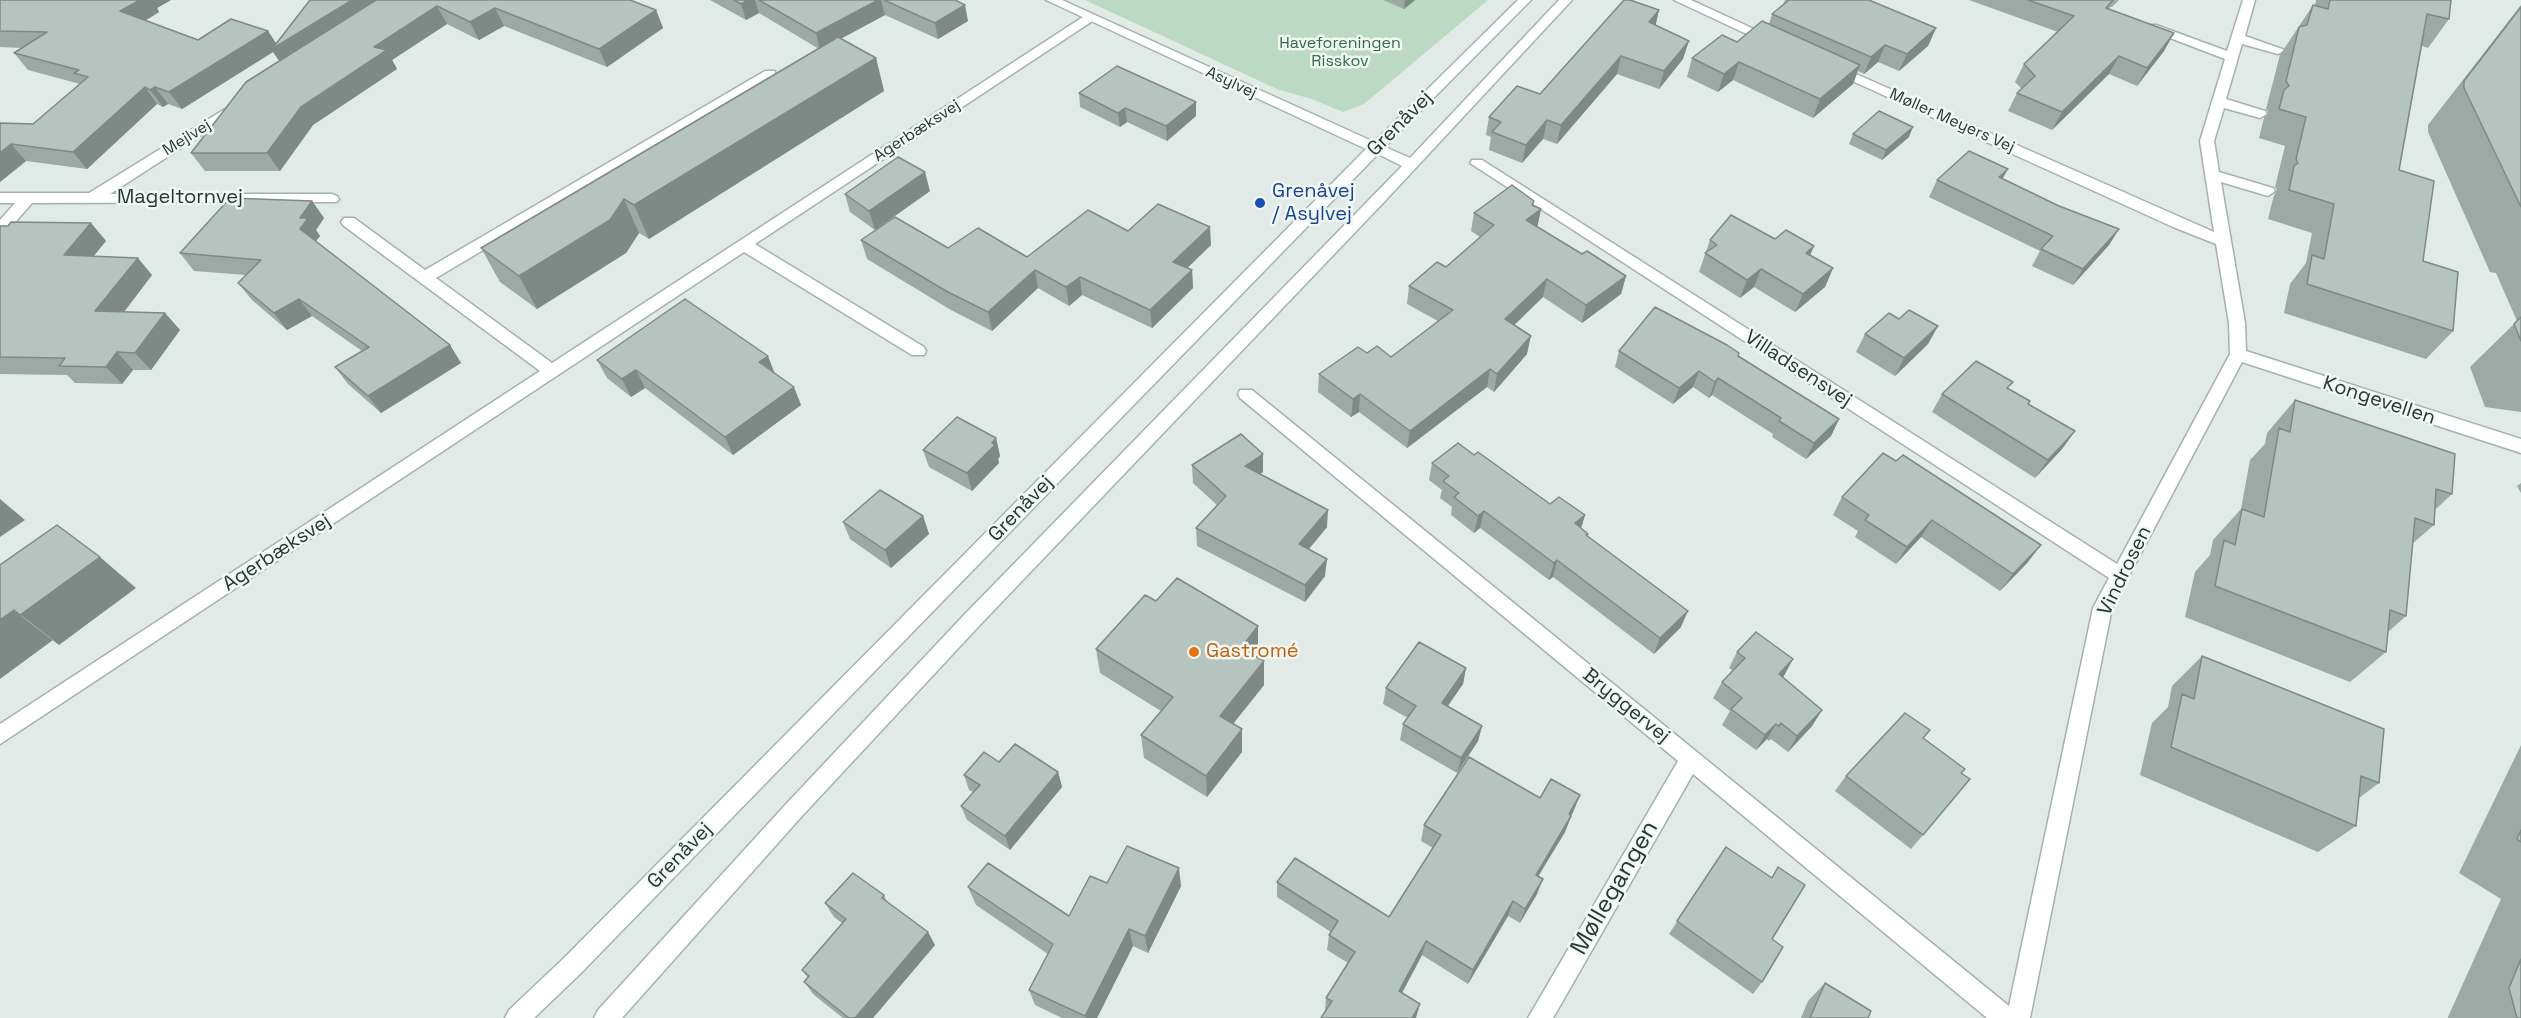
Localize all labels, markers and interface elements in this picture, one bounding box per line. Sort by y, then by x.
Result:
park label: Haveforeningen Risskov [1279,34,1401,72]
street label: Asylvej [1202,63,1260,103]
street label: Møller Meyers Vej [1886,85,2018,157]
street label: Grenåvej [1362,86,1438,162]
street label: Agerbæksvej [870,96,964,166]
street label: Mejlvej [159,116,215,160]
place label: Grenåvej / Asylvej [1272,180,1355,227]
street label: Mageltornvej [117,186,243,210]
marker: Grenåvej / Asylvej [1253,196,1267,210]
street label: Villadsensvej [1740,325,1856,413]
street label: Kongevellen [2320,372,2438,430]
street label: Grenåvej [984,471,1058,547]
street label: Agerbæksvej [218,509,336,597]
street label: Vindrosen [2093,522,2157,620]
place label: Gastromé [1206,640,1299,664]
marker: Gastromé [1187,645,1201,659]
street label: Bryggervej [1578,664,1674,748]
street label: Møllegangen [1565,816,1665,960]
street label: Grenåvej [643,818,717,894]

